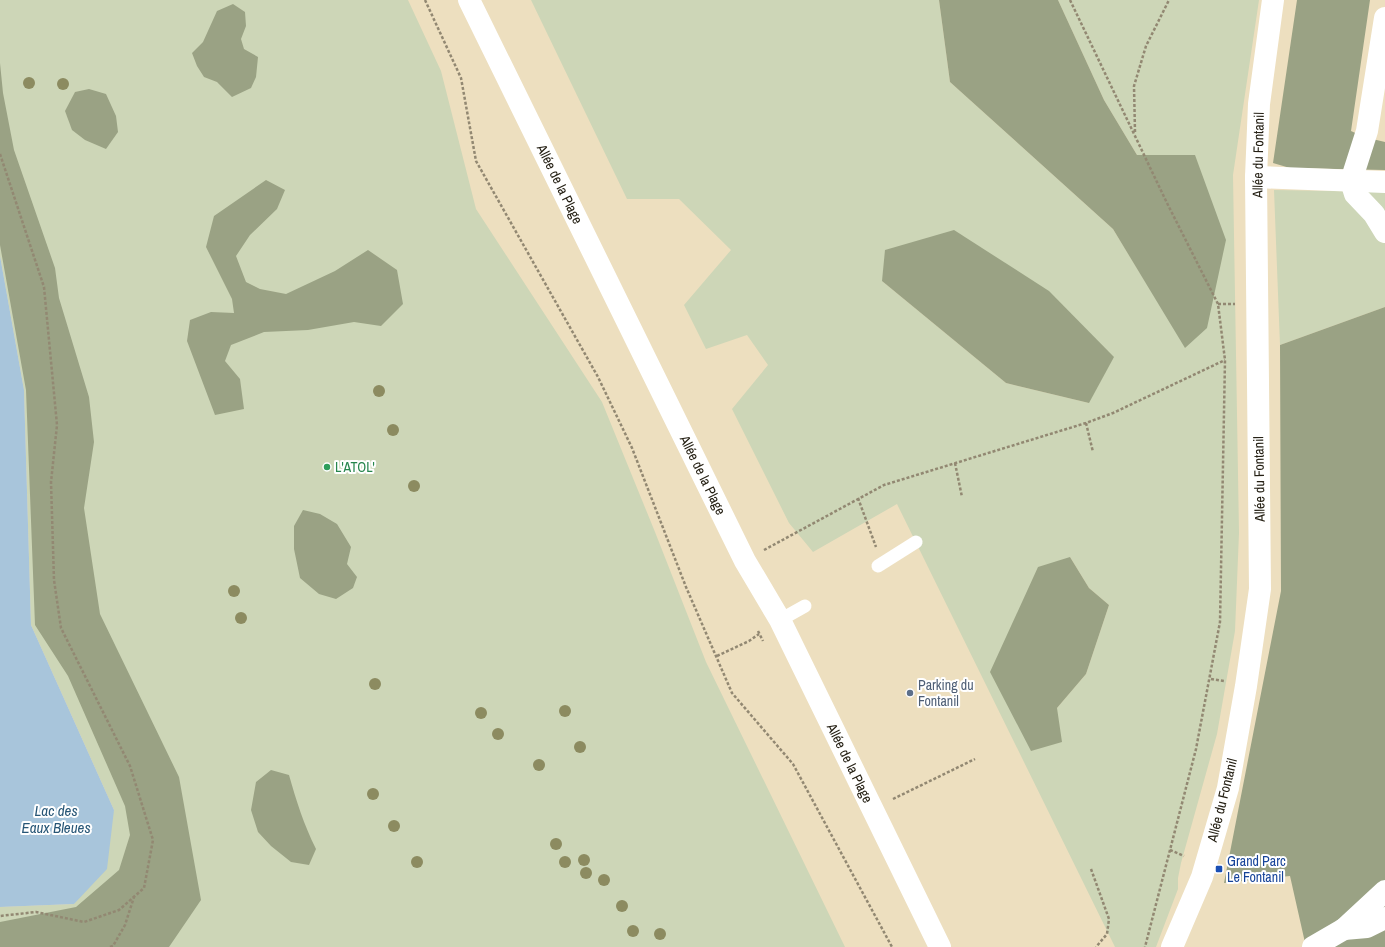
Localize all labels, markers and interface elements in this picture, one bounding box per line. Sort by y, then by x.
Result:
street label: Allée du Fontanil [1248,112,1268,199]
street label: Allée de la Plage [533,140,587,227]
street label: Allée de la Plage [676,431,730,518]
street label: Allée du Fontanil [1249,436,1269,523]
place label: L'ATOL' [335,458,375,476]
marker: L'ATOL' [322,462,332,472]
place label: Parking du Fontanil [918,676,974,710]
marker: Parking du Fontanil [905,688,915,698]
street label: Allée de la Plage [823,719,877,806]
street label: Allée du Fontanil [1203,756,1241,845]
water label: Lac des Eaux Bleues [21,800,91,838]
place label: Grand Parc Le Fontanil [1227,852,1286,886]
marker: Grand Parc Le Fontanil [1214,864,1224,874]

